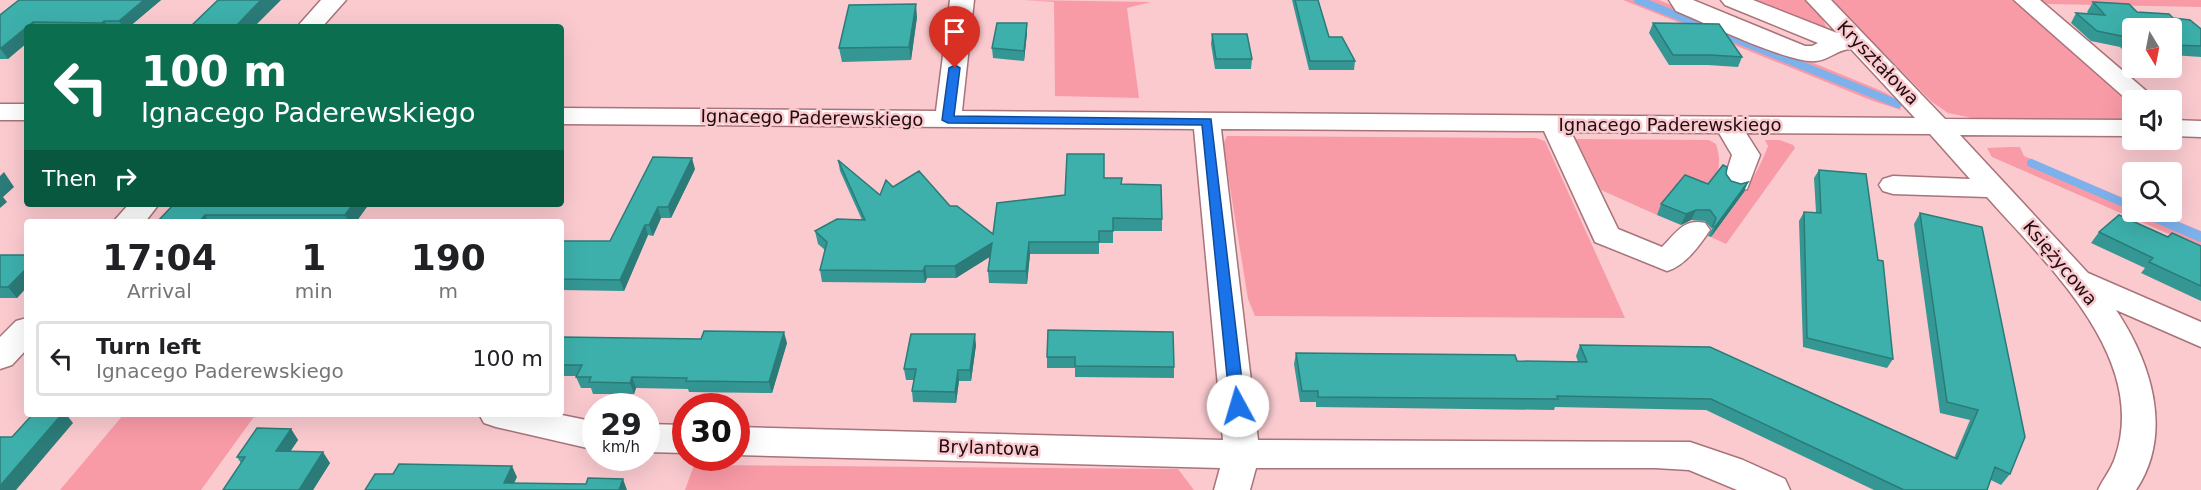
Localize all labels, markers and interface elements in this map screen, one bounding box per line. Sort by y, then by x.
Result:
pin [929,6,980,68]
icon: arrive [938,15,971,48]
street label: Kryształowa [1833,16,1924,109]
north arrow [2122,18,2182,78]
map controls [2122,18,2182,222]
text: 100 m [141,47,287,96]
icon: left [42,48,120,126]
button: sound [2122,90,2182,150]
text: Ignacego Paderewskiego [141,97,476,128]
street label: Ignacego Paderewskiego [700,105,924,130]
street label: Ignacego Paderewskiego [1559,114,1782,135]
icon: right [109,162,142,195]
button: search [2122,162,2182,222]
text: Then [42,166,97,191]
street label: Księżycowa [2019,216,2102,309]
text: 17:04 [102,237,217,278]
text: 1 [301,237,326,278]
text: 190 [411,237,486,278]
text: Arrival [127,279,192,303]
text: min [295,279,333,303]
text: m [439,279,458,303]
text: Turn left [96,334,201,359]
icon: left [45,342,78,375]
text: 100 m [473,346,543,371]
text: Ignacego Paderewskiego [96,359,344,383]
position arrow [1206,374,1270,438]
speed limit sign: 30 [672,393,750,471]
text: 29 [600,407,642,442]
street label: Brylantowa [938,435,1040,460]
text: km/h [602,438,640,456]

